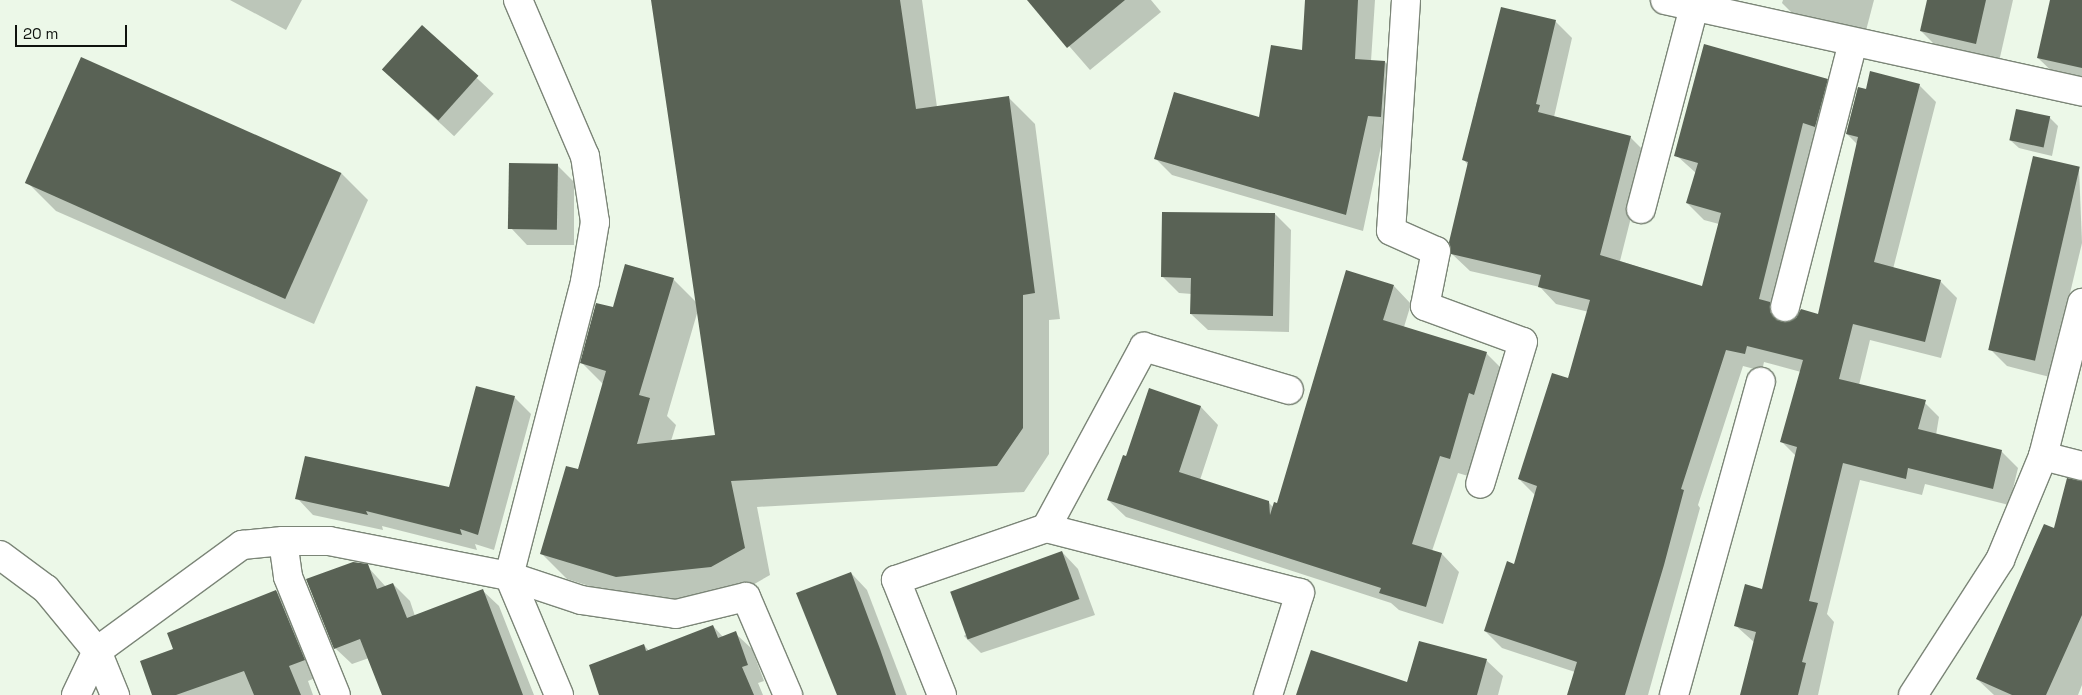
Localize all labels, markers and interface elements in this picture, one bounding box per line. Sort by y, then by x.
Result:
scale bar [18,15,130,47]
text: 20 m [23,24,58,43]

